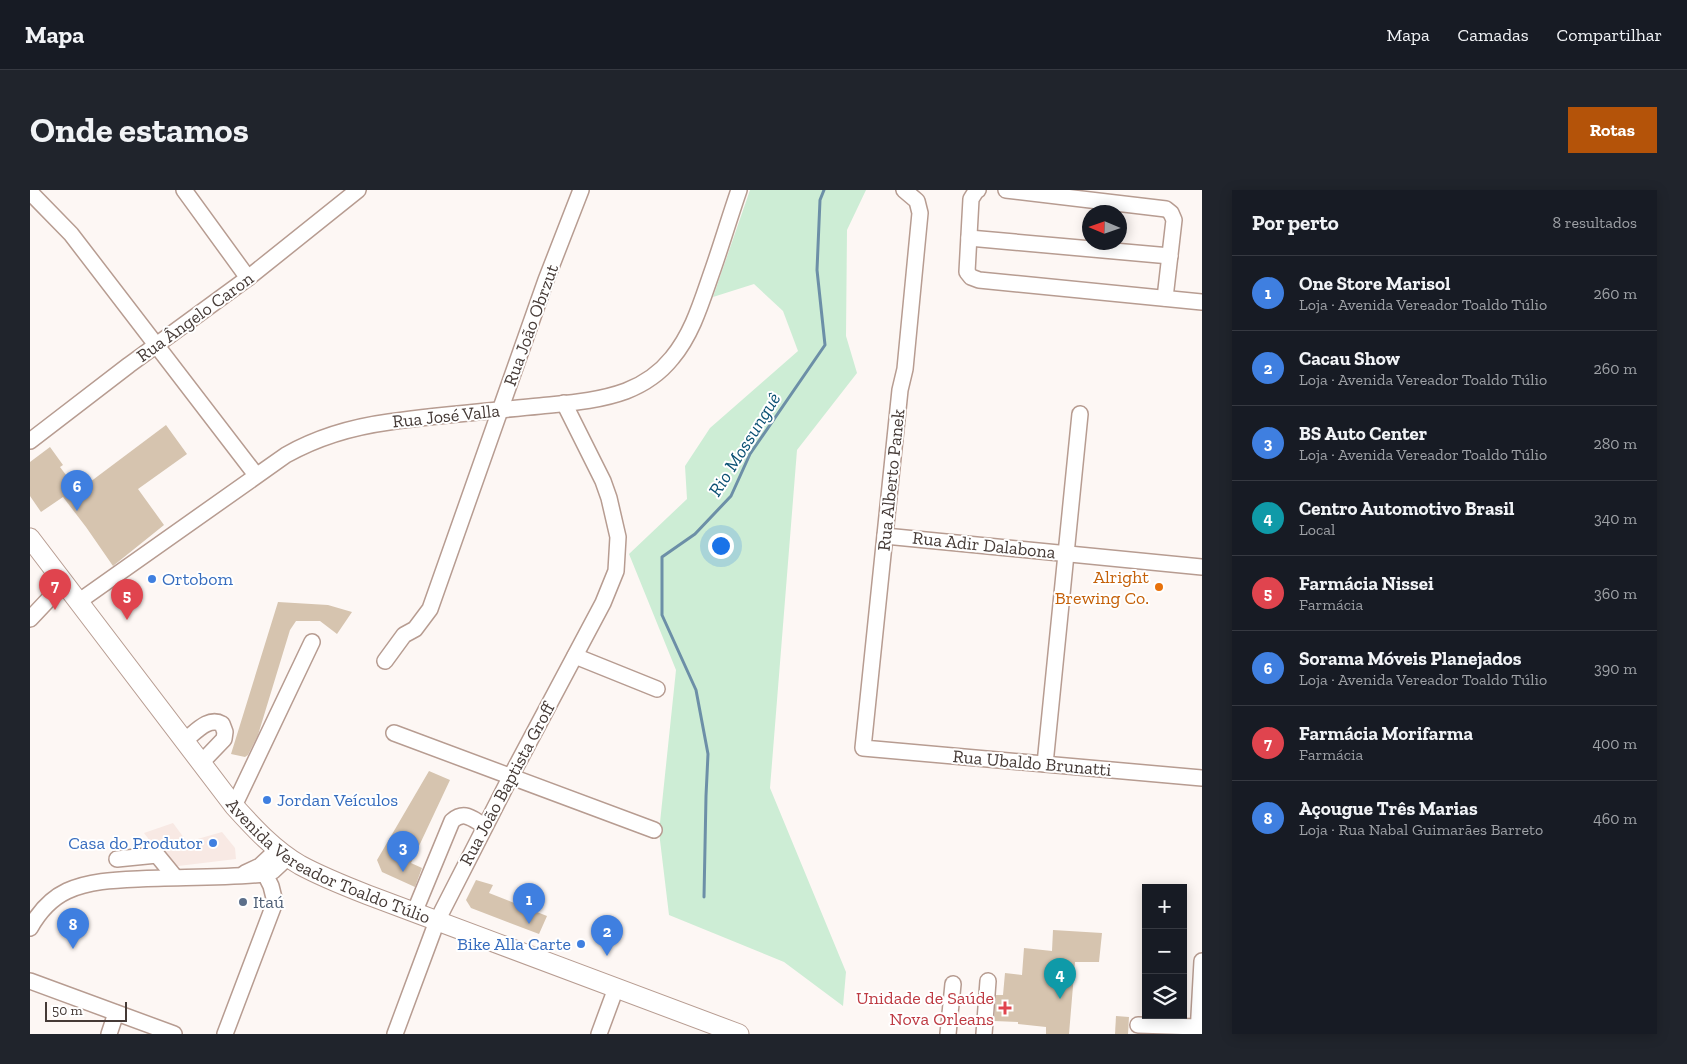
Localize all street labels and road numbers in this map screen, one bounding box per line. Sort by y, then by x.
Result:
street label: Rua João Obrzut [499,261,563,389]
street label: Rua Ângelo Caron [132,267,258,367]
street label: Rua José Valla [391,399,501,433]
street label: Rua Alberto Panek [873,407,909,552]
street label: Rua Adir Dalabona [911,527,1057,563]
street label: Rua João Baptista Groff [455,697,560,869]
street label: Rua Ubaldo Brunatti [952,745,1112,781]
street label: Avenida Vereador Toaldo Túlio [221,794,433,928]

